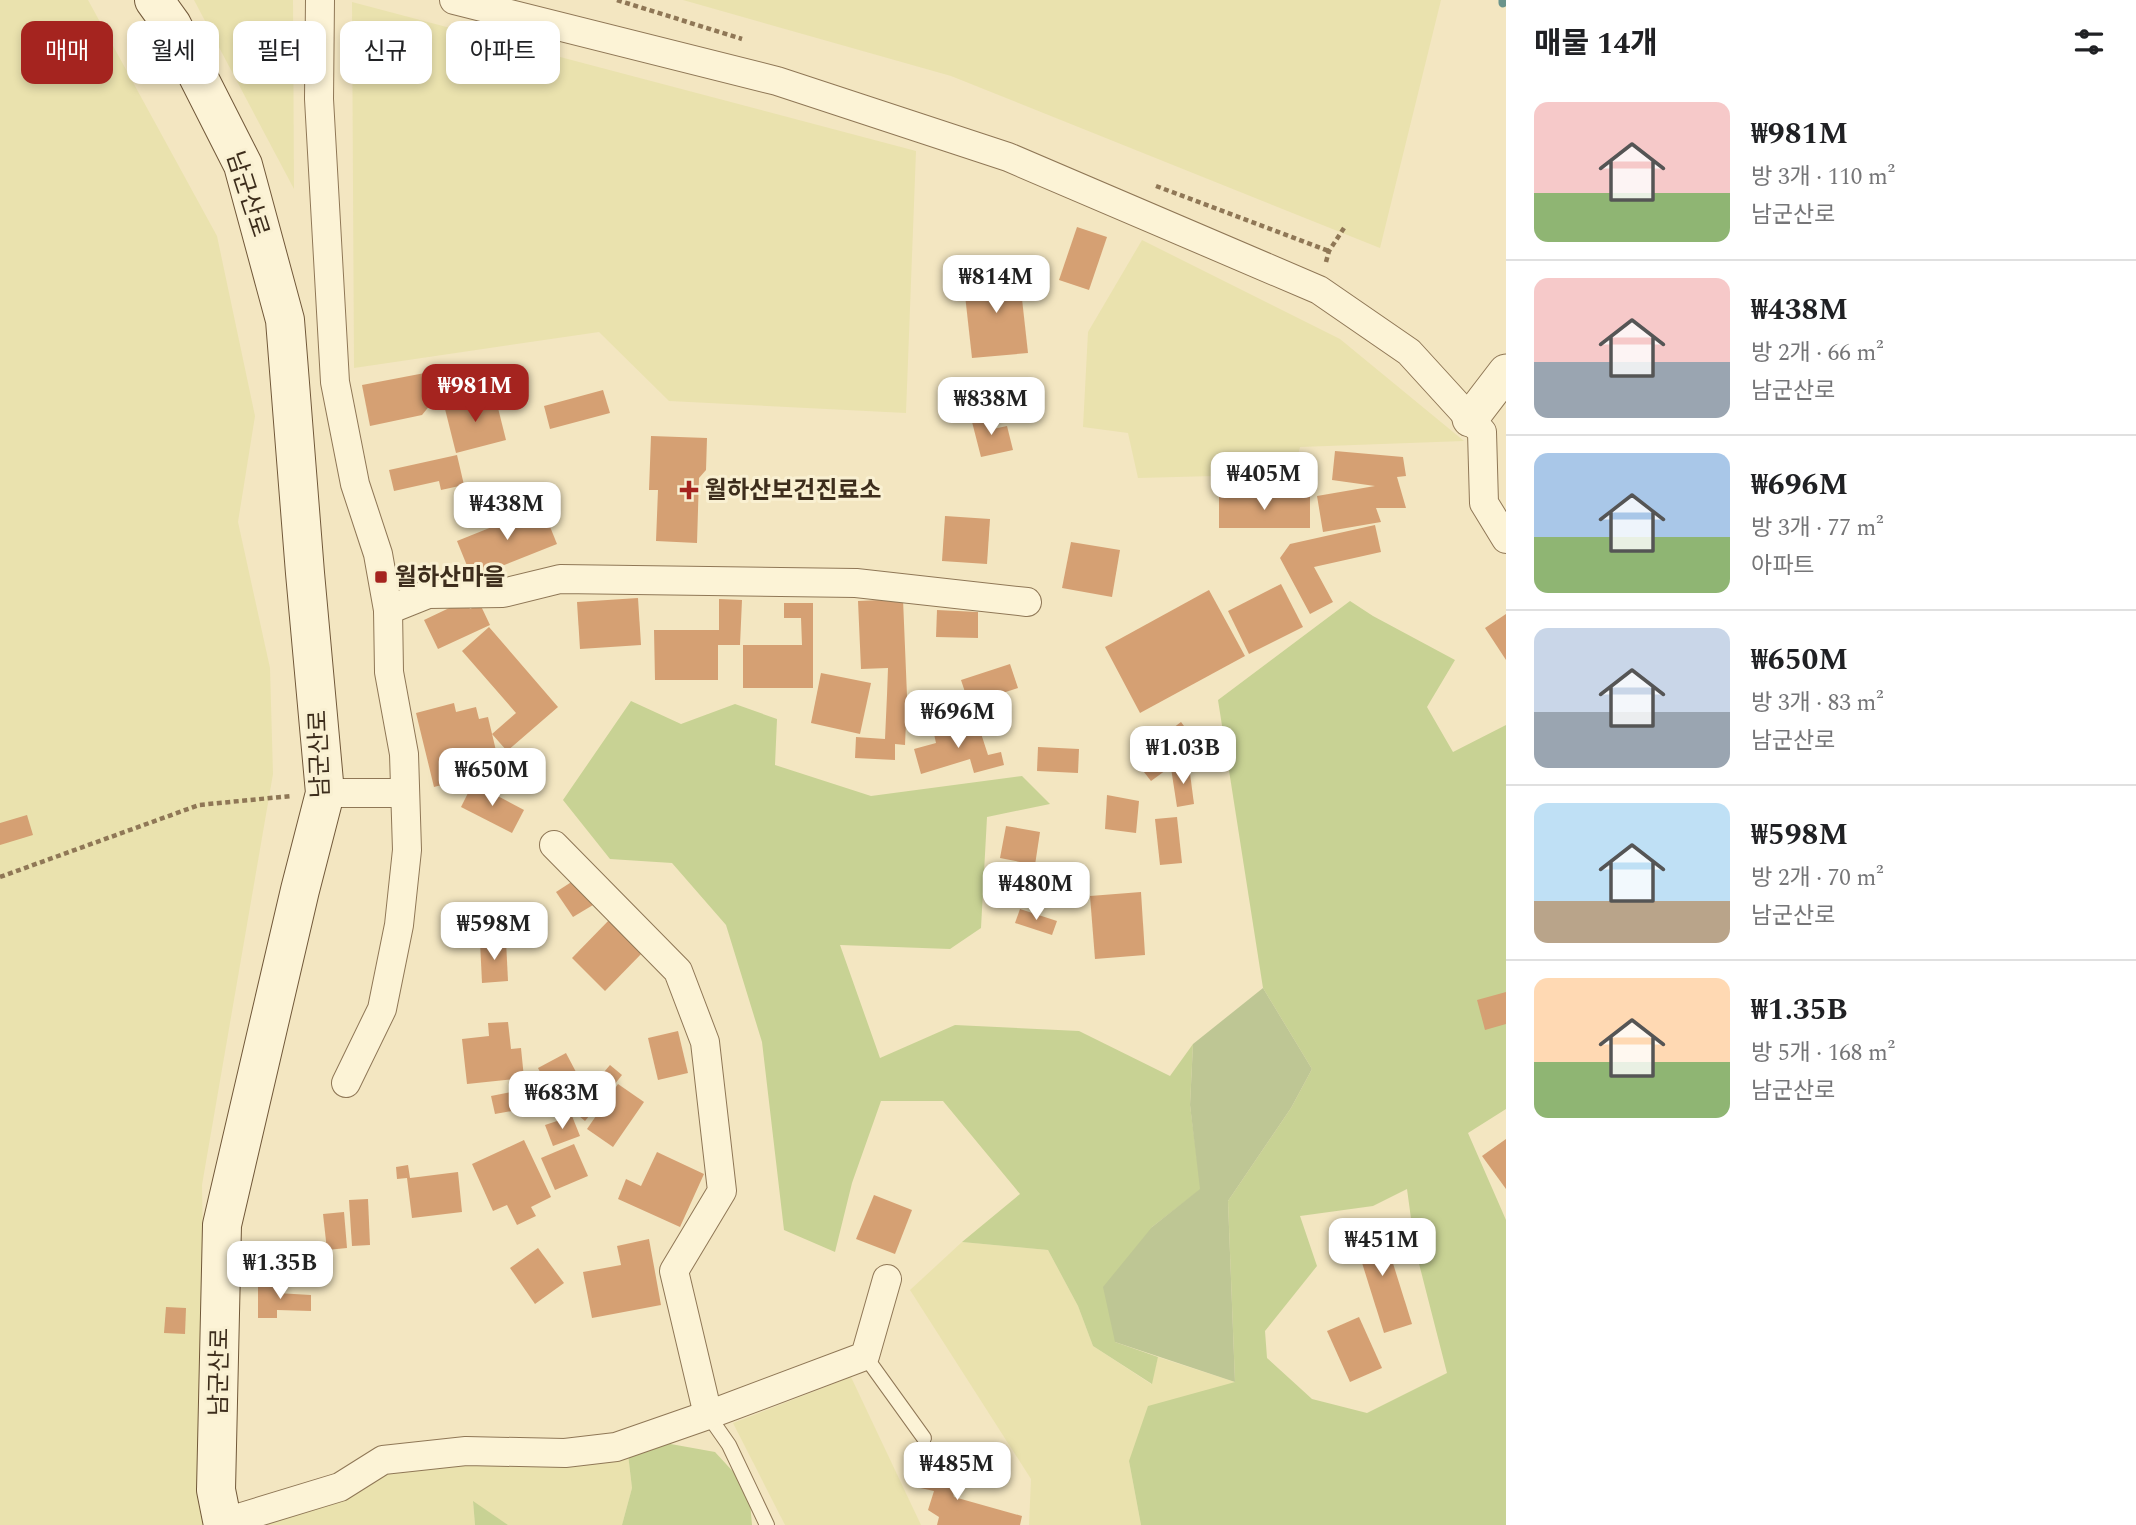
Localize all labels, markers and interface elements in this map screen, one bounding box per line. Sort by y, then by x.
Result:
chip: 매매 [21,21,113,84]
chip: 월세 [127,21,219,84]
chip: 필터 [233,21,326,84]
chip: 신규 [340,21,432,84]
chip: 아파트 [446,21,560,84]
text: 매물 14개 [1534,21,1658,67]
icon: filters [2070,23,2108,61]
text: ₩981M [1751,111,1848,157]
icon: home [1590,130,1674,214]
street label: 남군산로 [216,147,278,242]
text: 방 3개 · 110 m² [1751,160,1895,195]
text: 남군산로 [1751,198,1836,233]
pin: ₩814M [947,256,1045,315]
text: ₩814M [959,260,1033,295]
text: ₩438M [1751,287,1848,333]
icon: home [1590,306,1674,390]
text: 방 2개 · 66 m² [1751,336,1884,371]
pin: ₩981M [426,364,524,424]
text: ₩981M [438,369,512,404]
text: 남군산로 [1751,374,1836,409]
pin: ₩838M [942,378,1040,437]
text: ₩838M [954,382,1028,417]
pin: ₩405M [1215,452,1313,512]
text: ₩405M [1227,457,1301,492]
text: ₩696M [1751,462,1848,508]
place label: 월하산보건진료소 [705,473,882,509]
marker: 월하산보건진료소 [679,480,699,500]
icon: home [1590,481,1674,565]
pin: ₩438M [458,482,556,542]
text: ₩438M [470,487,544,522]
text: 방 3개 · 77 m² [1751,511,1884,546]
text: 아파트 [1751,549,1814,584]
place label: 월하산마을 [395,560,505,596]
marker: 월하산마을 [373,569,389,585]
text: ₩650M [1751,637,1848,683]
icon: home [1590,656,1674,740]
text: 방 3개 · 83 m² [1751,686,1884,721]
pin: ₩696M [909,690,1007,750]
text: ₩696M [921,695,995,730]
street label: 남군산로 [300,709,340,799]
text: 남군산로 [1751,724,1836,759]
pin: ₩1.03B [1126,726,1240,786]
text: ₩1.03B [1146,731,1220,766]
pin: ₩650M [443,748,541,808]
text: ₩650M [455,753,529,788]
text: ₩598M [1751,812,1848,858]
icon: home [1590,831,1674,915]
text: 방 2개 · 70 m² [1751,861,1884,896]
pin: ₩480M [987,862,1085,922]
text: ₩480M [999,867,1073,902]
text: 남군산로 [1751,899,1836,934]
pin: ₩598M [445,902,543,962]
text: ₩598M [457,907,531,942]
text: ₩1.35B [1751,987,1848,1033]
icon: home [1590,1006,1674,1090]
text: 방 5개 · 168 m² [1751,1036,1895,1071]
pin: ₩683M [513,1072,611,1131]
text: 남군산로 [1751,1074,1836,1109]
text: ₩683M [525,1076,599,1111]
pin: ₩451M [1333,1218,1431,1278]
text: ₩451M [1345,1223,1419,1258]
pin: ₩1.35B [223,1242,337,1301]
text: ₩1.35B [243,1246,317,1281]
street label: 남군산로 [201,1328,239,1416]
pin: ₩485M [908,1442,1006,1502]
text: ₩485M [920,1447,994,1482]

